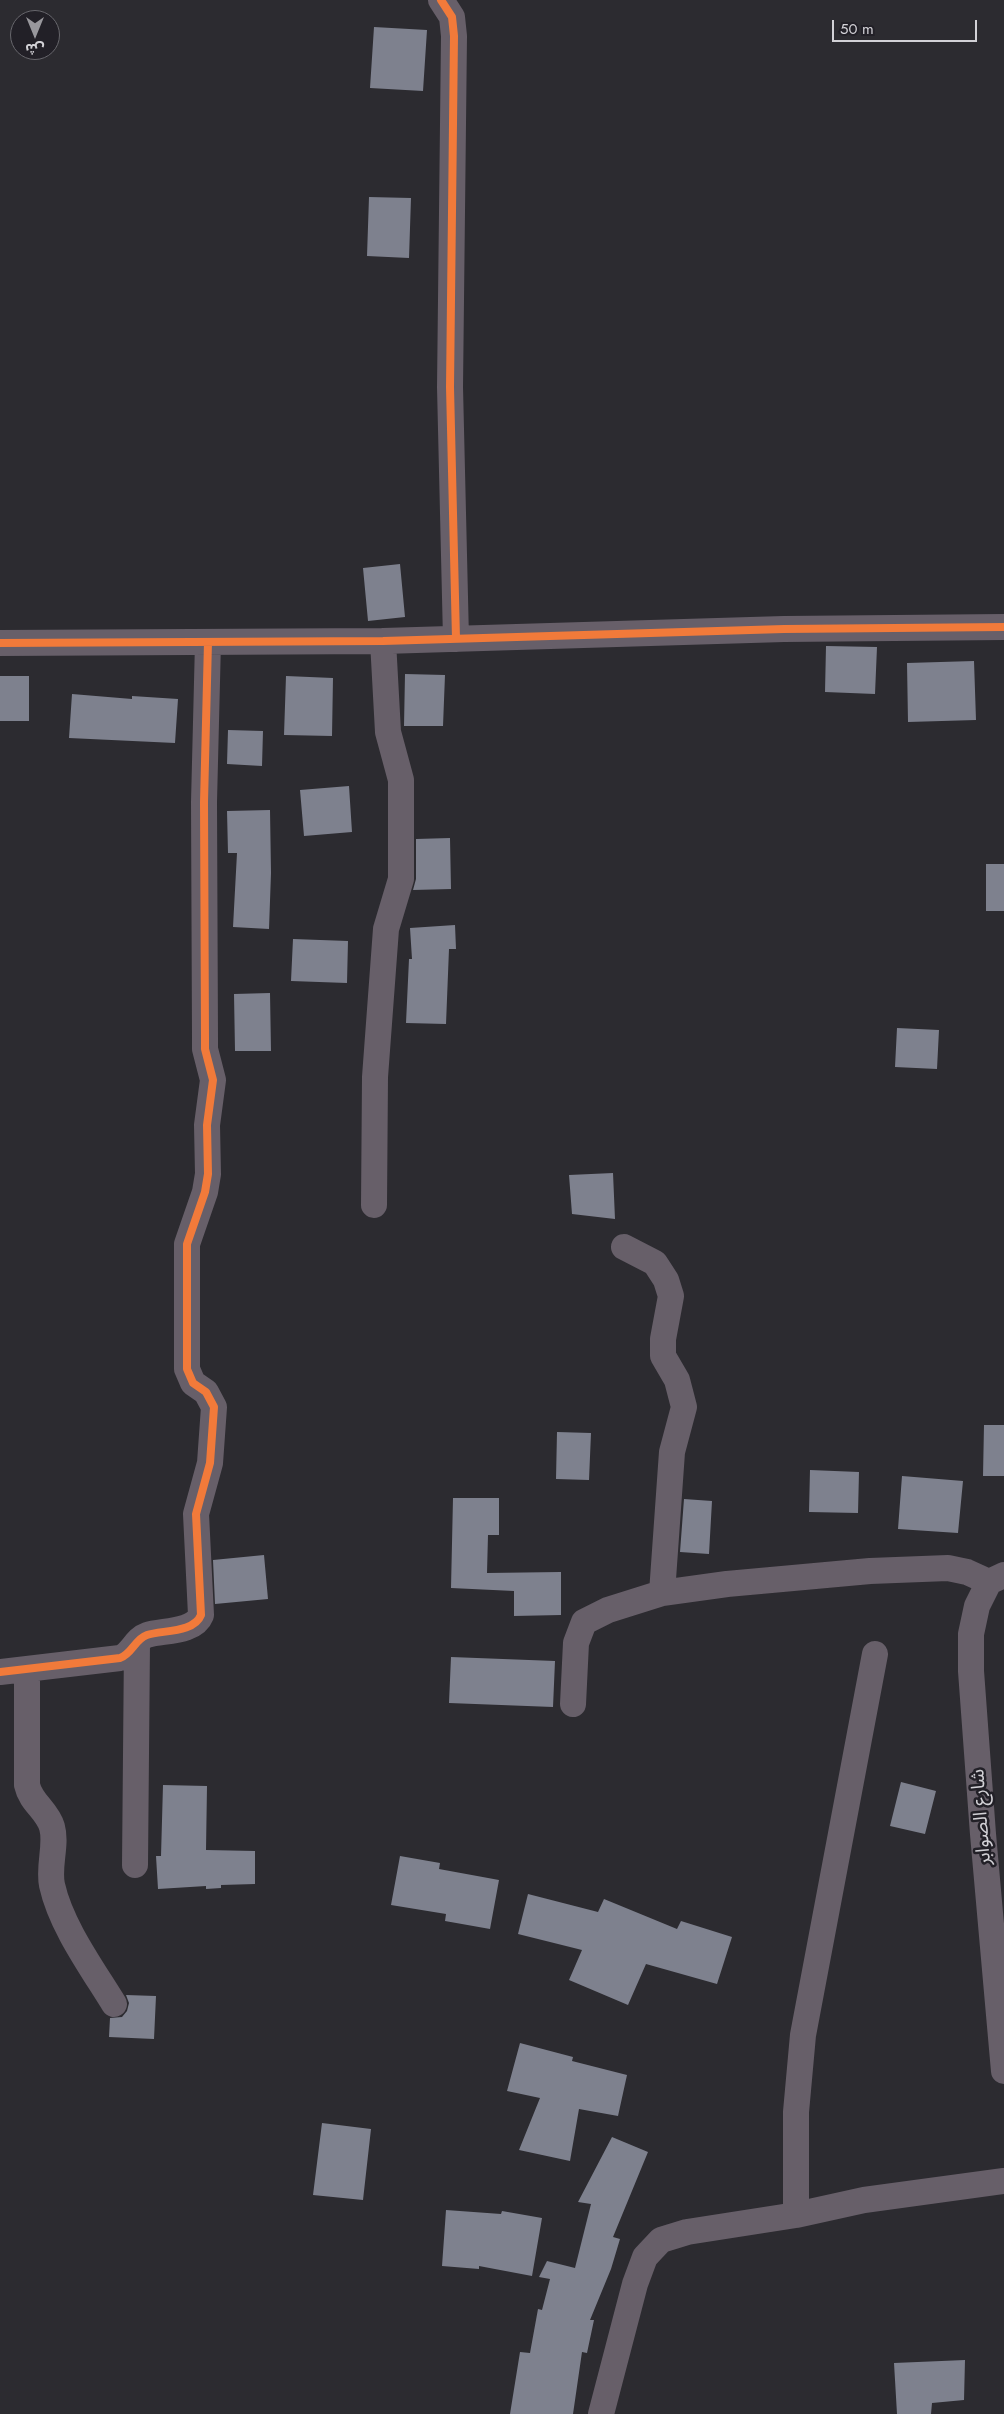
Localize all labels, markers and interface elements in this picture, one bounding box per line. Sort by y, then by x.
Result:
north arrow [10,10,60,60]
scale bar [834,10,979,42]
text: 50 m [840,18,874,40]
text: ش [25,39,45,59]
street label: شارع الصوابر [967,1768,997,1866]

